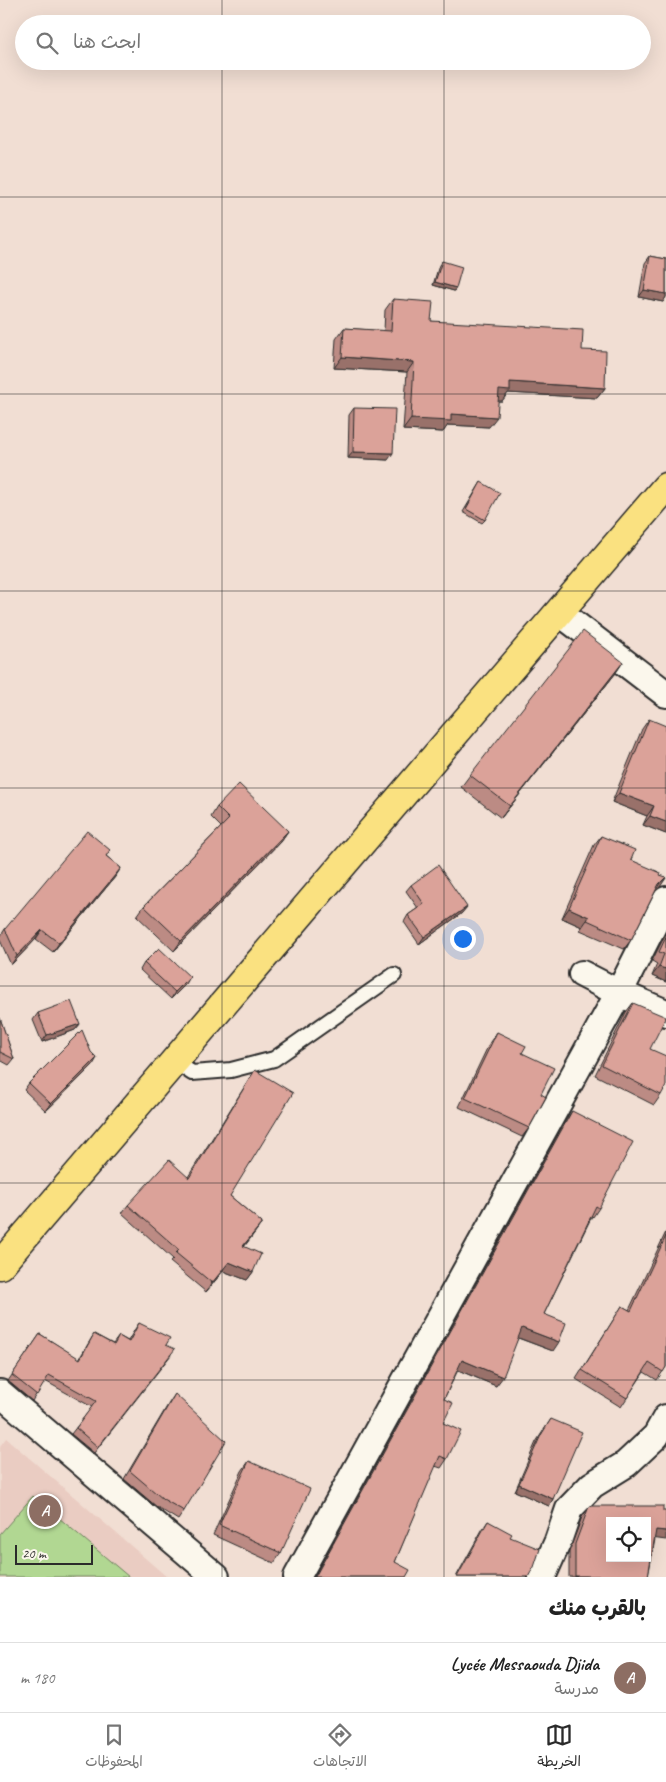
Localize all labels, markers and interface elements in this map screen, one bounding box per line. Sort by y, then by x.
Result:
search box [15,15,651,70]
icon: search [33,29,61,57]
text: ابحث هنا [73,30,141,54]
your location [450,926,476,952]
pin: A [29,1492,61,1530]
map controls [606,1517,651,1562]
button: locate [606,1517,651,1562]
scale bar [15,1542,92,1565]
text: 20 m [22,1545,46,1562]
text: بالقرب منك [549,1595,646,1621]
text: Lycée Messaouda Djida [451,1652,599,1676]
text: 180 m [20,1668,54,1688]
text: A [626,1668,634,1688]
text: مدرسة [554,1679,599,1699]
tab: المحفوظات [85,1721,143,1774]
tab: الاتجاهات [313,1721,367,1774]
tab: الخريطة [537,1721,581,1774]

